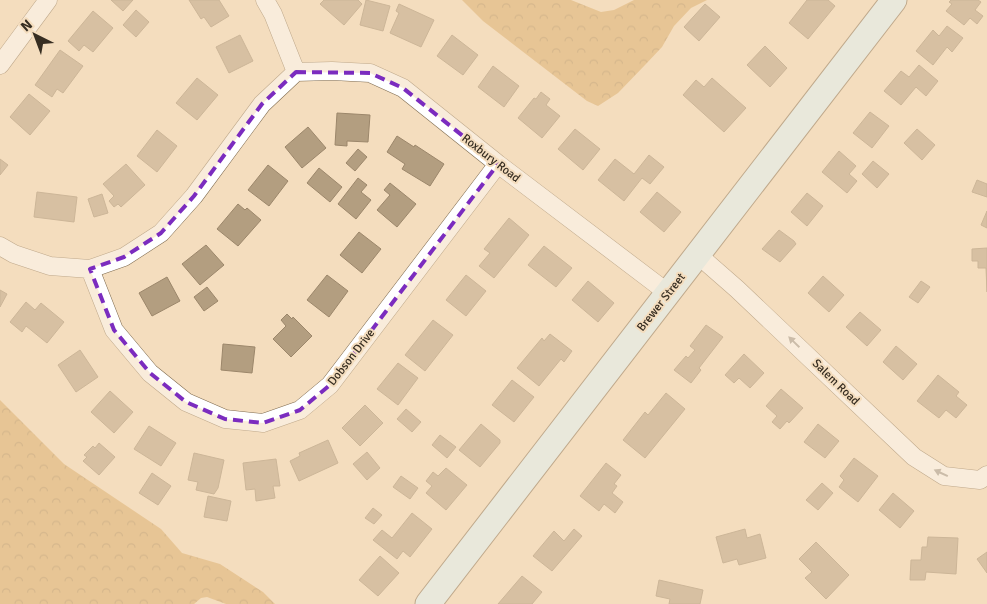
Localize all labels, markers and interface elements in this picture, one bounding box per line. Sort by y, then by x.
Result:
north arrow [10,10,60,60]
text: N [17,16,36,35]
street label: Roxbury Road [458,131,523,186]
street label: Brewer Street [634,270,689,334]
street label: Dobson Drive [325,326,378,389]
one-way arrow [788,337,800,349]
street label: Salem Road [809,356,862,409]
one-way arrow [934,468,948,476]

